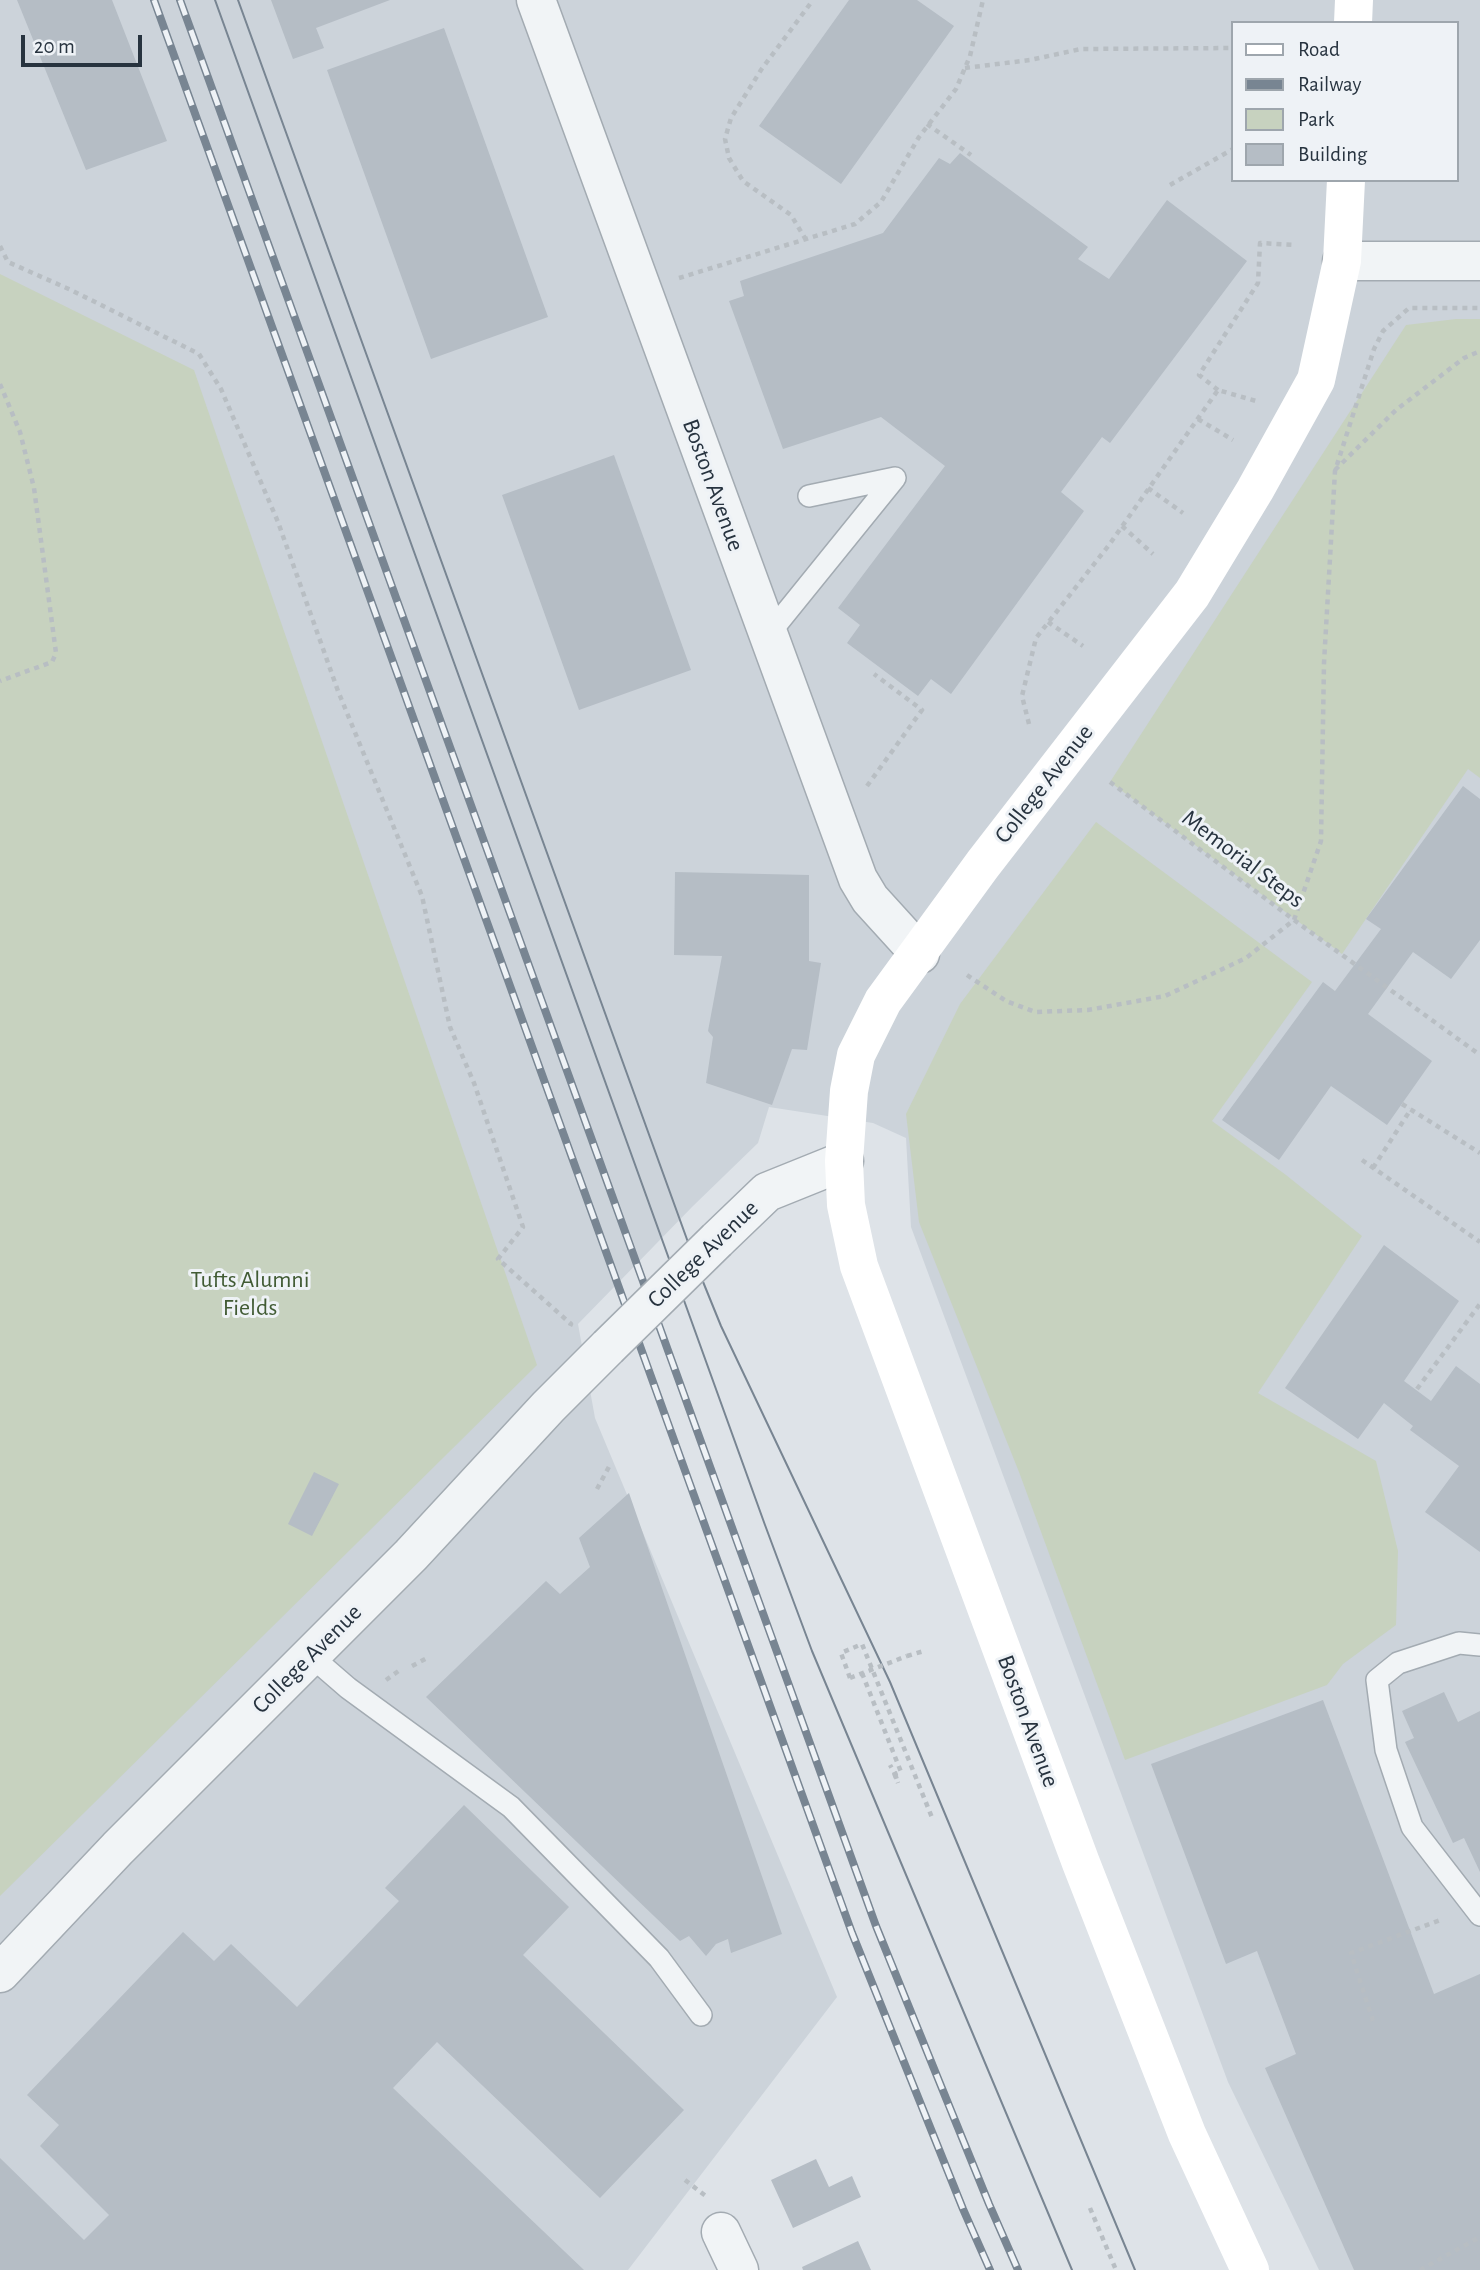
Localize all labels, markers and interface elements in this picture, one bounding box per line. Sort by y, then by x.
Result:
scale bar [24,21,145,65]
legend [1232,21,1459,182]
text: 20 m [34,36,75,57]
text: Road [1298,39,1340,60]
text: Railway [1298,74,1361,95]
text: Park [1298,109,1334,130]
text: Building [1298,144,1367,165]
street label: Boston Avenue [676,415,750,555]
street label: College Avenue [989,719,1099,849]
street label: Memorial Steps [1176,804,1310,914]
street label: College Avenue [642,1194,764,1314]
park label: Tufts Alumni Fields [191,1266,309,1322]
street label: College Avenue [246,1598,368,1720]
street label: Boston Avenue [991,1651,1065,1791]

